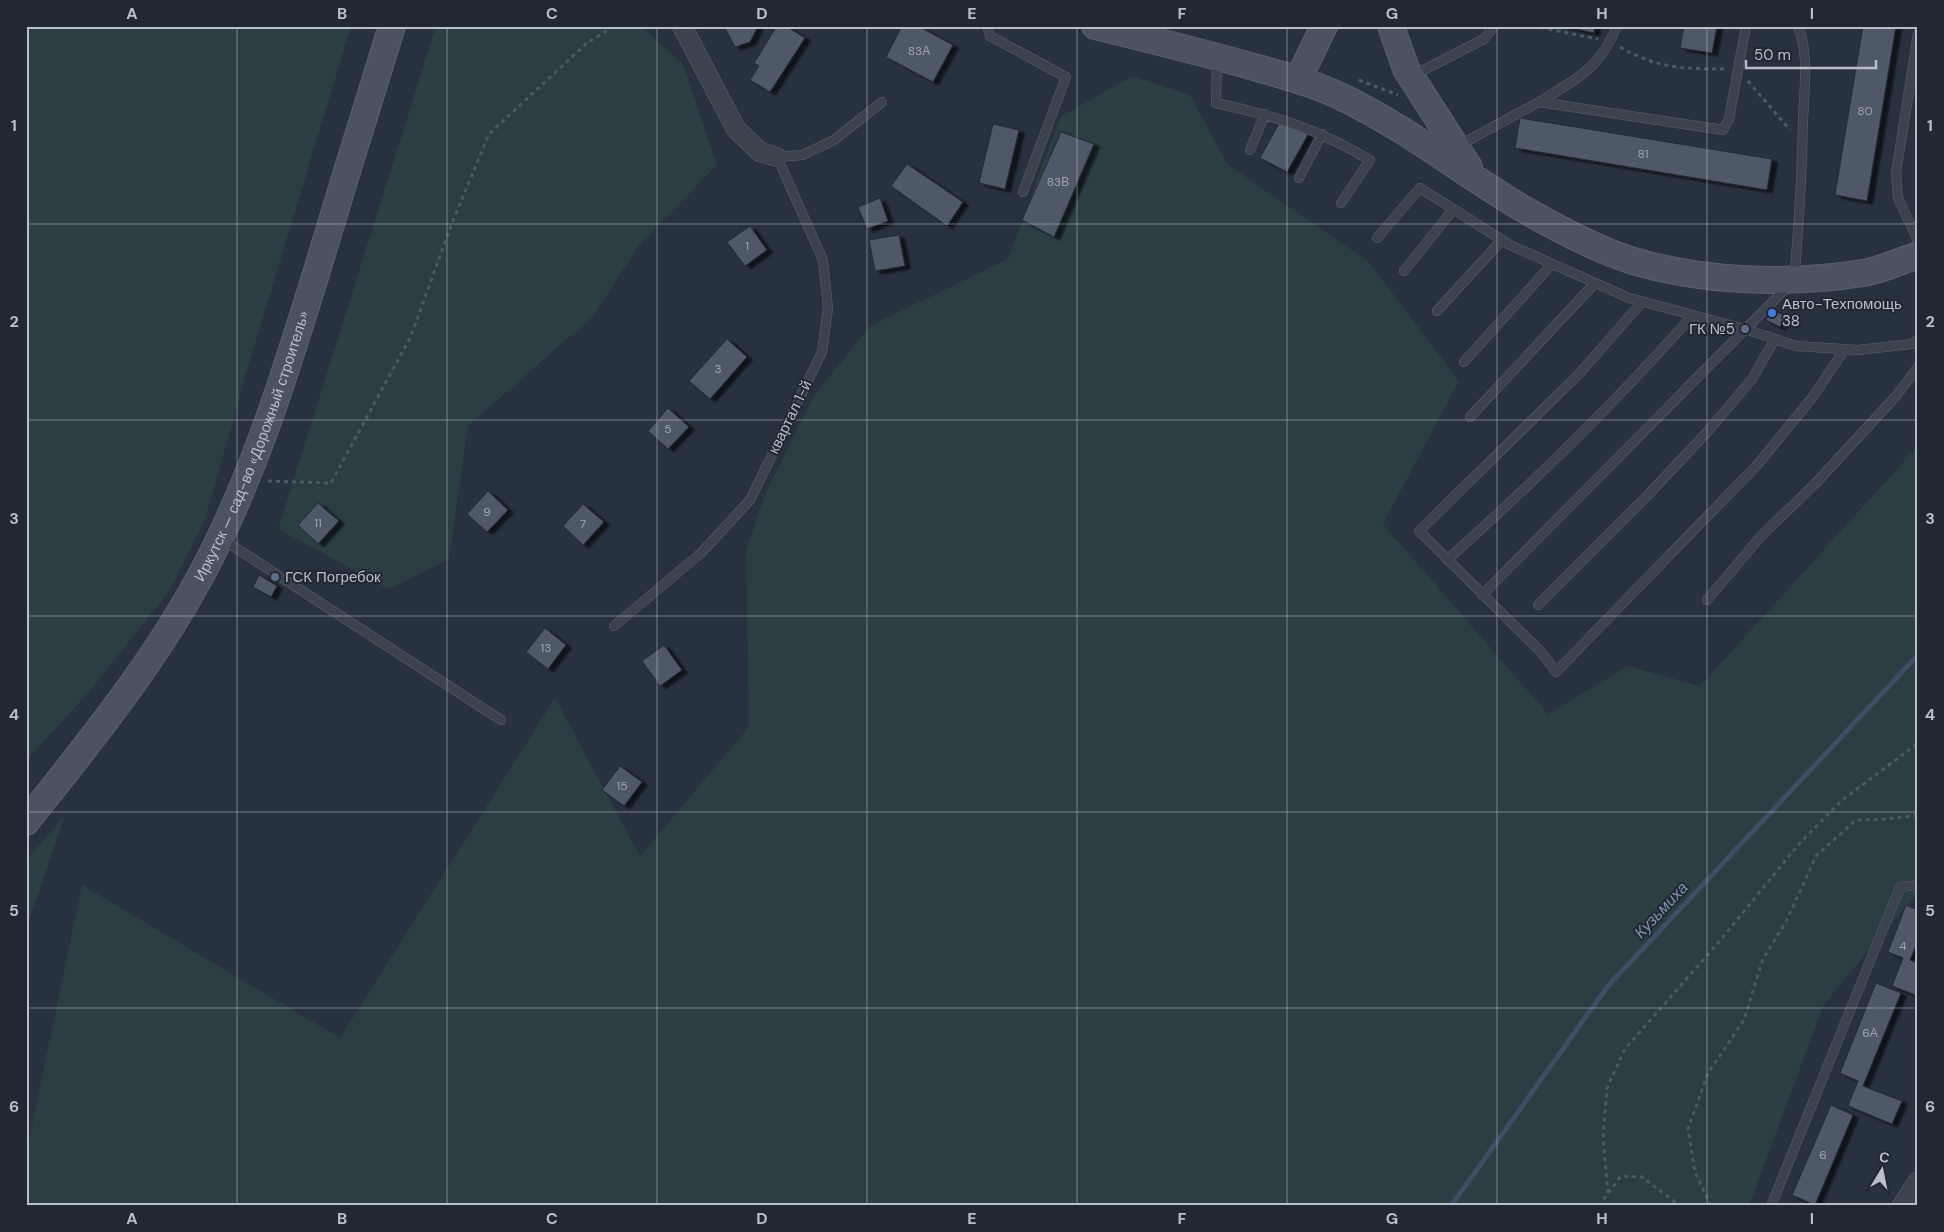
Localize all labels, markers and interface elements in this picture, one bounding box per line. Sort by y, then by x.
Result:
text: A [126,3,138,24]
text: B [337,3,347,24]
text: C [546,3,558,24]
text: D [756,3,768,24]
text: E [967,3,977,24]
text: F [1178,3,1187,24]
text: G [1386,3,1398,24]
text: H [1596,3,1608,24]
text: I [1810,3,1814,24]
scale bar [1746,38,1876,70]
house number: 83А [908,43,930,59]
text: 50 m [1754,45,1791,65]
house number: 80 [1857,103,1873,119]
text: 1 [11,115,17,136]
text: 1 [1927,115,1933,136]
house number: 81 [1638,146,1648,162]
house number: 83В [1047,174,1069,190]
house number: 1 [745,238,749,254]
place label: Авто-Техпомощь 38 [1782,294,1902,331]
marker: Авто-Техпомощь 38 [1766,307,1778,319]
street label: Иркутск — сад-во «Дорожный строитель» [190,308,314,585]
text: 2 [9,311,19,332]
text: 2 [1925,311,1935,332]
place label: ГК №5 [1689,319,1735,339]
marker: ГК №5 [1739,323,1751,335]
house number: 3 [714,361,722,377]
street label: квартал 1-й [764,377,816,457]
house number: 5 [664,421,672,437]
house number: 9 [483,504,491,520]
text: 3 [9,508,19,529]
text: 3 [1925,508,1935,529]
house number: 11 [314,515,322,531]
house number: 7 [580,516,586,532]
place label: ГСК Погребок [285,567,381,587]
marker: ГСК Погребок [269,571,281,583]
house number: 13 [541,640,551,656]
text: 4 [9,704,19,725]
text: 4 [1925,704,1935,725]
house number: 15 [616,778,628,794]
water label: Кузьмиха [1630,877,1693,943]
text: 5 [9,900,19,921]
text: 5 [1925,900,1935,921]
house number: 4 [1899,938,1907,954]
house number: 6А [1862,1025,1878,1041]
text: 6 [9,1096,19,1117]
text: 6 [1925,1096,1935,1117]
north arrow [1856,1144,1906,1194]
house number: 6 [1819,1147,1827,1163]
text: С [1878,1147,1891,1167]
text: A [126,1208,138,1229]
text: B [337,1208,347,1229]
text: C [546,1208,558,1229]
text: D [756,1208,768,1229]
text: E [967,1208,977,1229]
text: F [1178,1208,1187,1229]
text: G [1386,1208,1398,1229]
text: H [1596,1208,1608,1229]
text: I [1810,1208,1814,1229]

